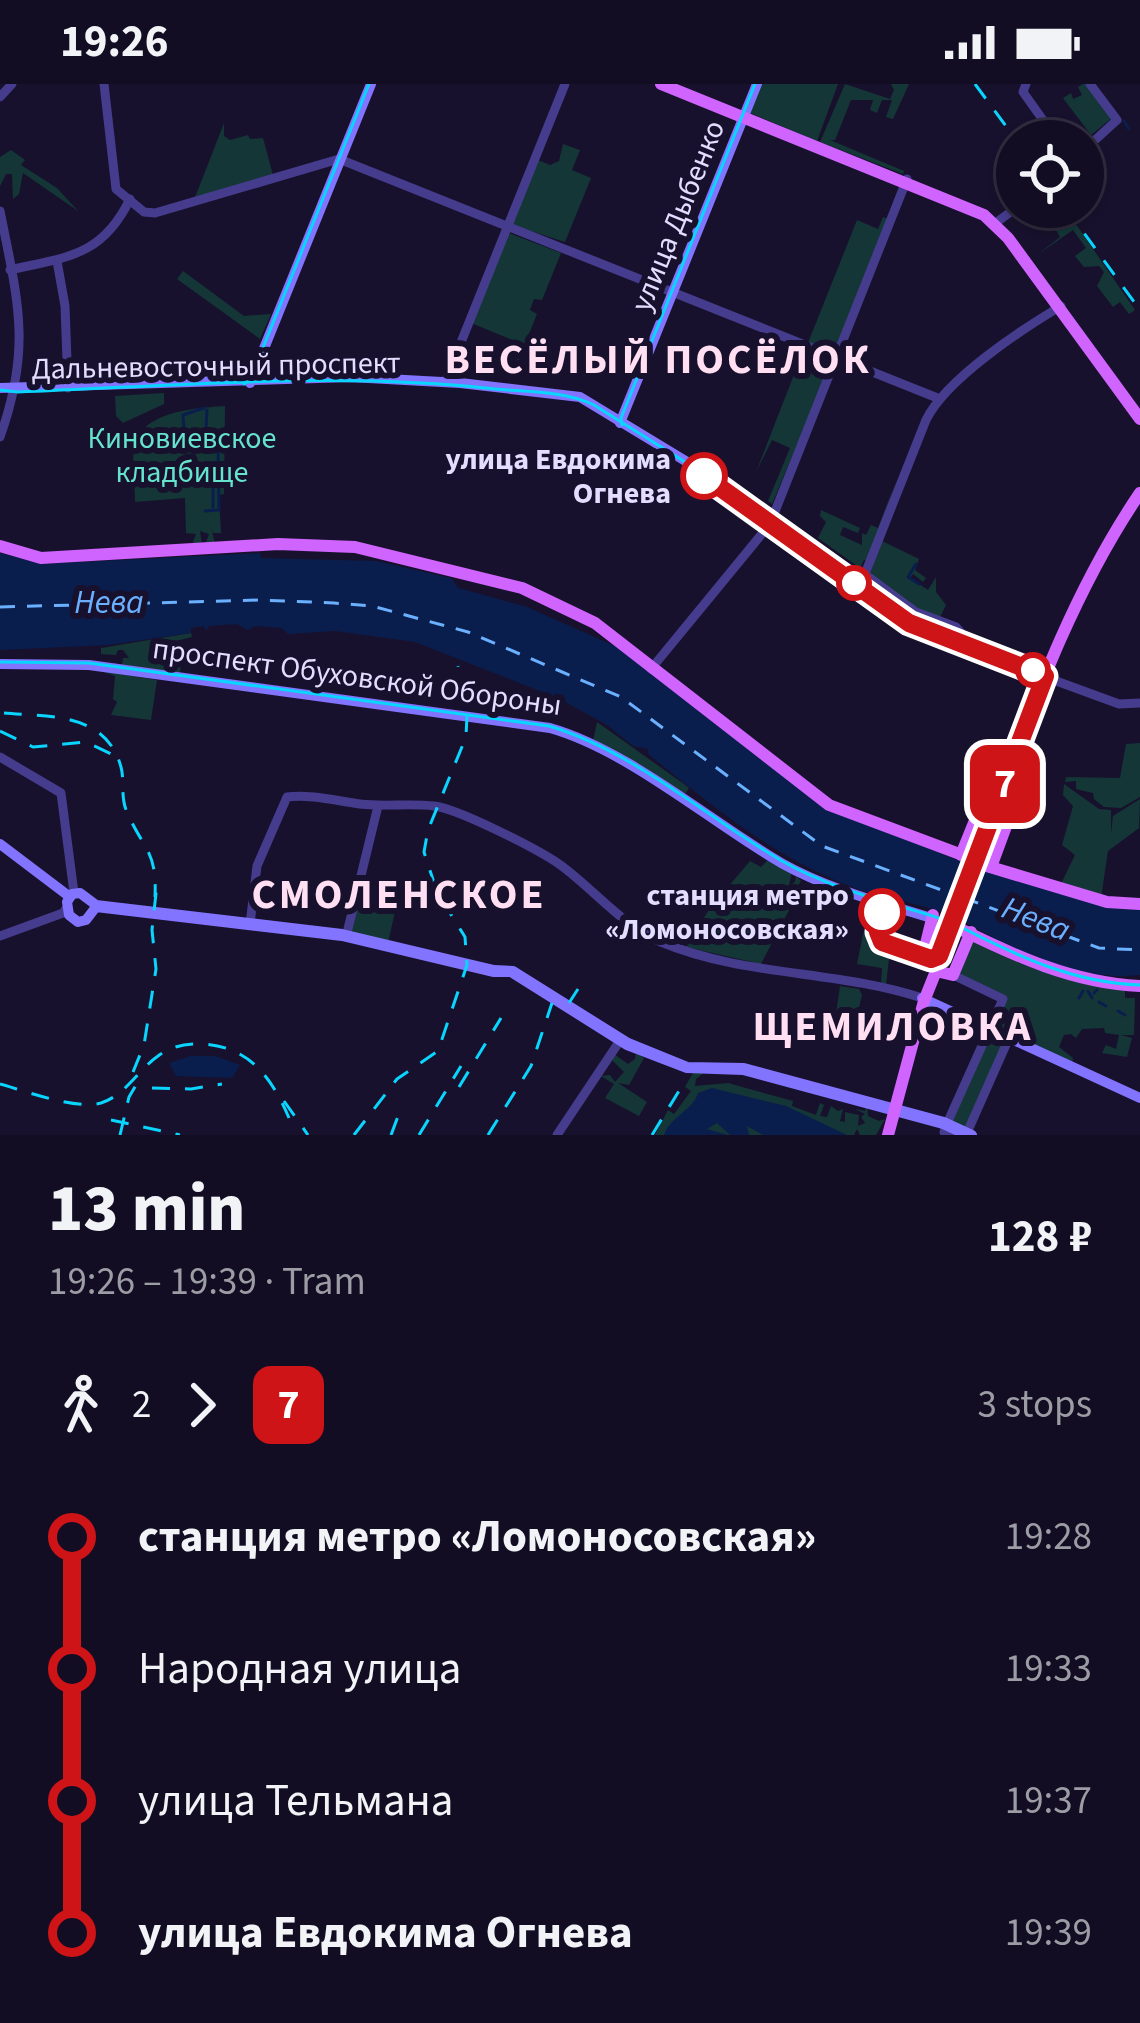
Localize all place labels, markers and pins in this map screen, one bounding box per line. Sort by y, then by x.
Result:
place label: улица Евдокима Огнева [445,438,671,515]
marker: улица Евдокима Огнева [682,454,726,498]
unlabelled marker [838,567,870,599]
unlabelled marker [1017,654,1049,686]
place label: станция метро «Ломоносовская» [605,874,849,951]
marker: станция метро «Ломоносовская» [860,890,904,934]

